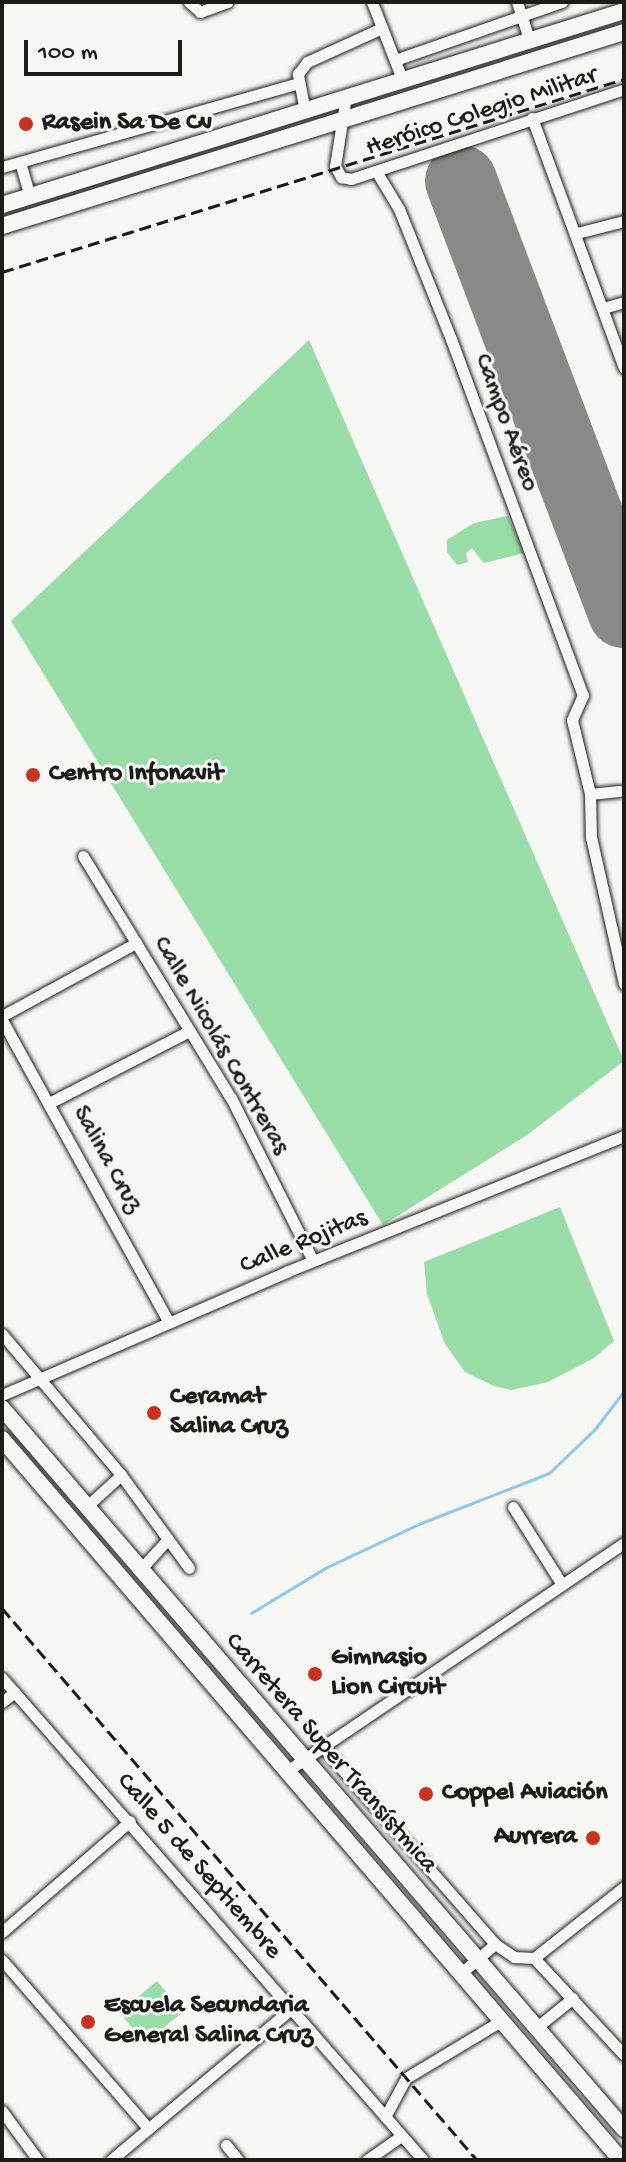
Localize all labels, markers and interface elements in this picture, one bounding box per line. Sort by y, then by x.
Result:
scale bar [28,24,186,74]
text: 100 m [38,39,98,68]
street label: Heróico Colegio Militar [362,61,602,165]
place label: Rasein Sa De Cv [42,108,212,140]
marker: Rasein Sa De Cv [17,115,35,133]
street label: Campo Aéreo [466,350,544,496]
place label: Centro Infonavit [49,759,223,791]
marker: Centro Infonavit [24,766,42,784]
street label: Calle Nicolás Contreras [145,931,295,1161]
street label: Salina Cruz [64,1101,148,1219]
street label: Calle Rojitas [236,1203,372,1283]
place label: Ceramat Salina Cruz [170,1382,288,1444]
marker: Ceramat Salina Cruz [145,1404,163,1422]
street label: Carretera Super Transístmica [217,1627,443,1881]
place label: Gimnasio Lion Circuit [331,1643,444,1704]
marker: Gimnasio Lion Circuit [306,1665,324,1683]
street label: Calle 5 de Septiembre [109,1767,287,1967]
place label: Coppel Aviación [442,1778,608,1810]
marker: Coppel Aviación [417,1785,435,1803]
place label: Aurrera [494,1822,577,1854]
marker: Aurrera [584,1829,602,1847]
place label: Escuela Secundaria General Salina Cruz [104,1991,313,2052]
marker: Escuela Secundaria General Salina Cruz [79,2013,97,2031]

